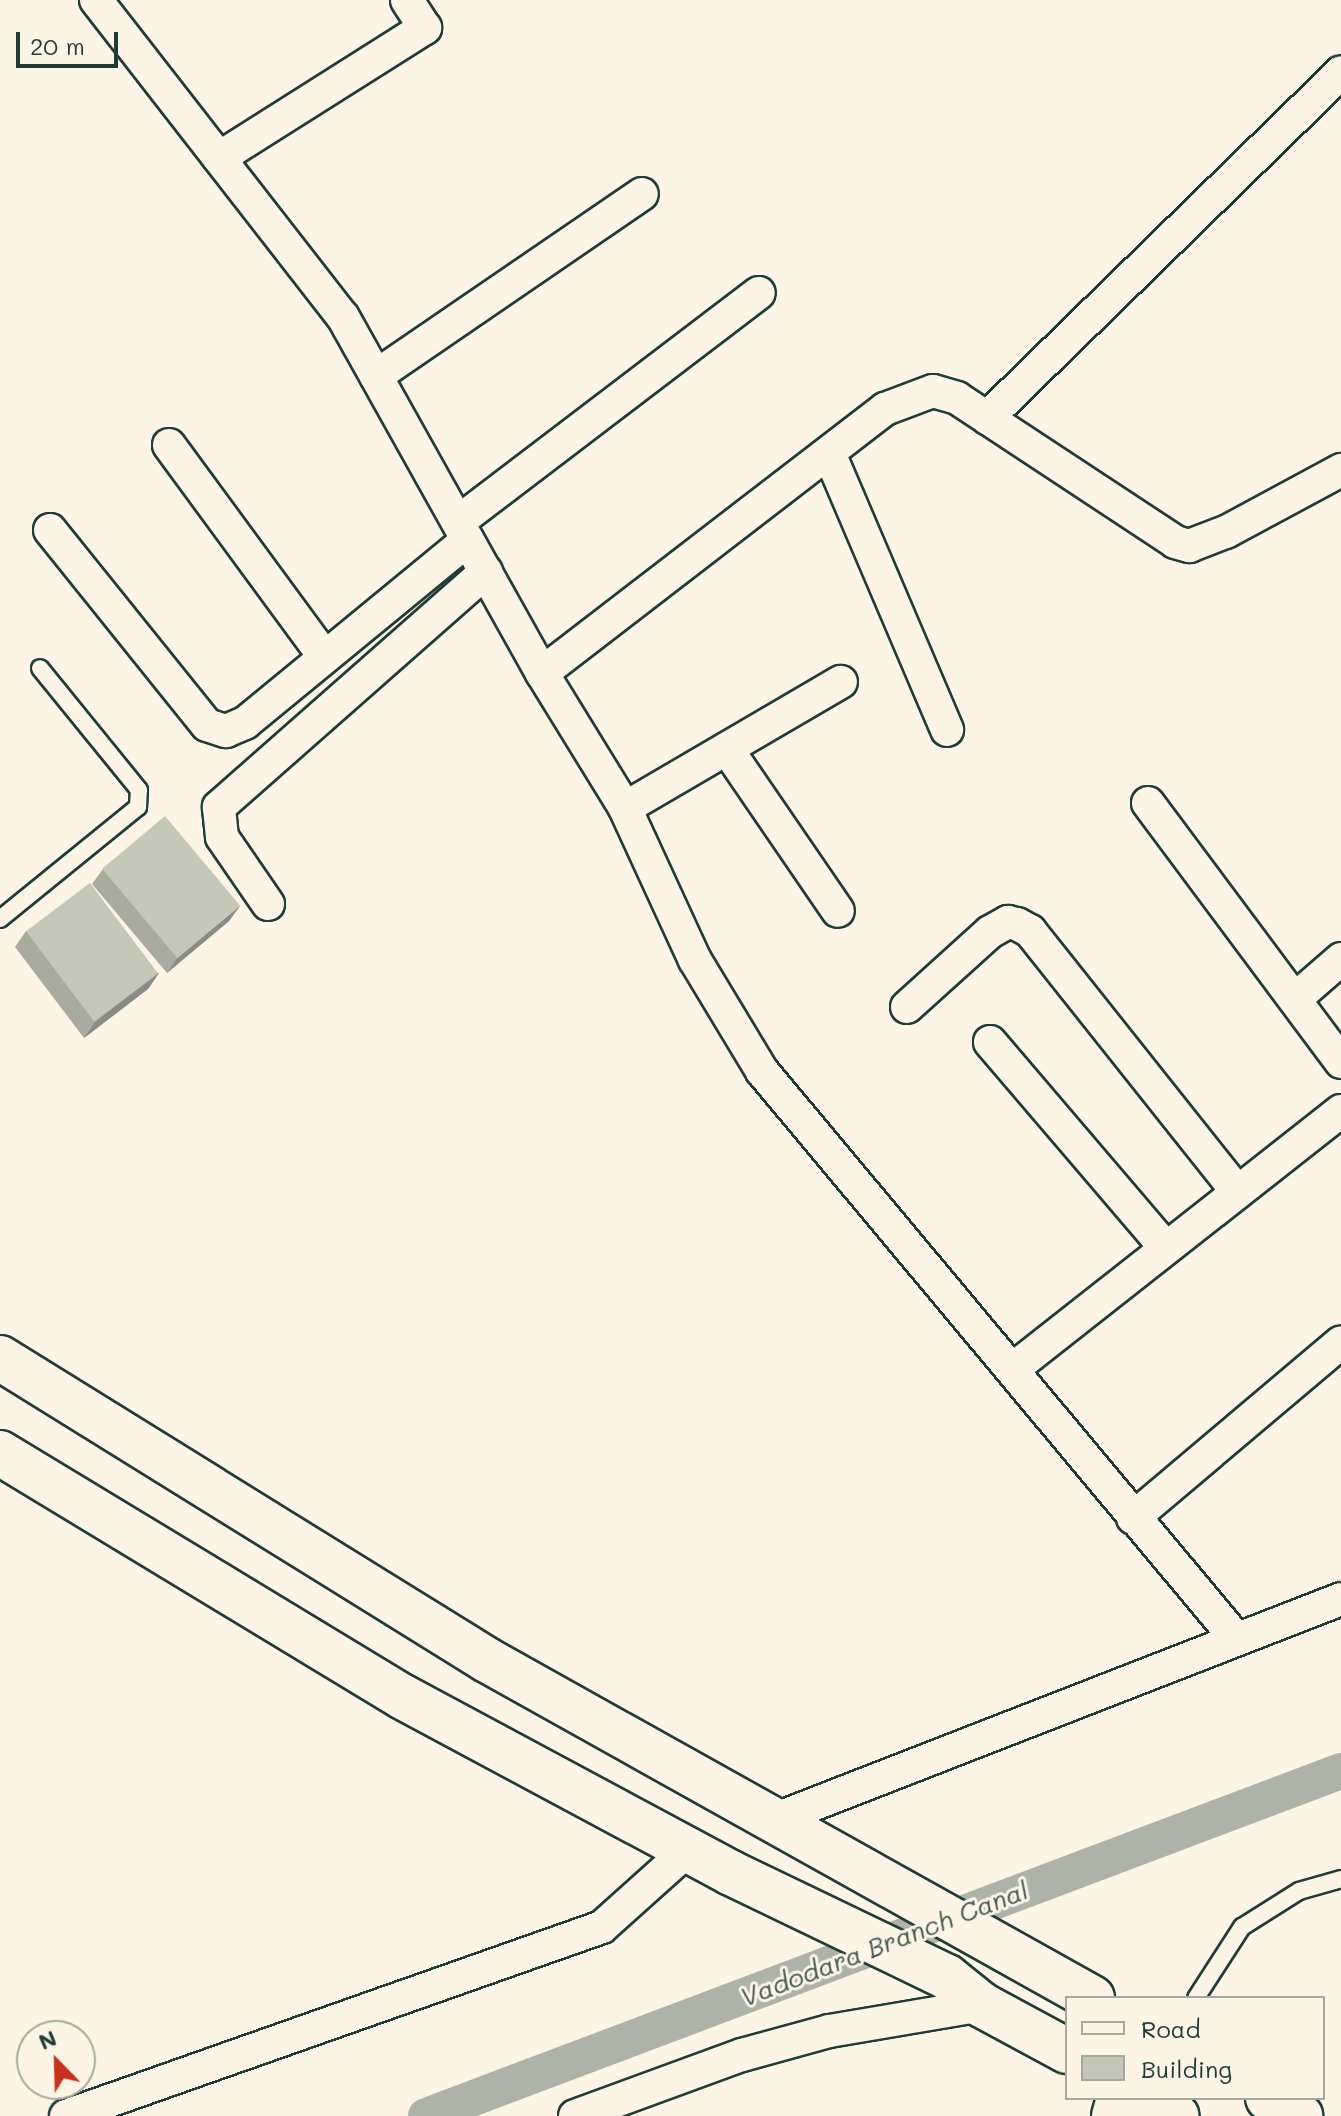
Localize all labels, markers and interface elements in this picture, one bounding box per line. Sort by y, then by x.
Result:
scale bar [20,16,122,66]
text: 20 m [30,30,85,61]
water label: Vadodara Branch Canal [736,1875,1032,2013]
legend [1065,1996,1325,2100]
text: Road [1141,2013,1201,2044]
north arrow [16,2020,96,2100]
text: N [34,2023,61,2056]
text: Building [1141,2053,1232,2084]

